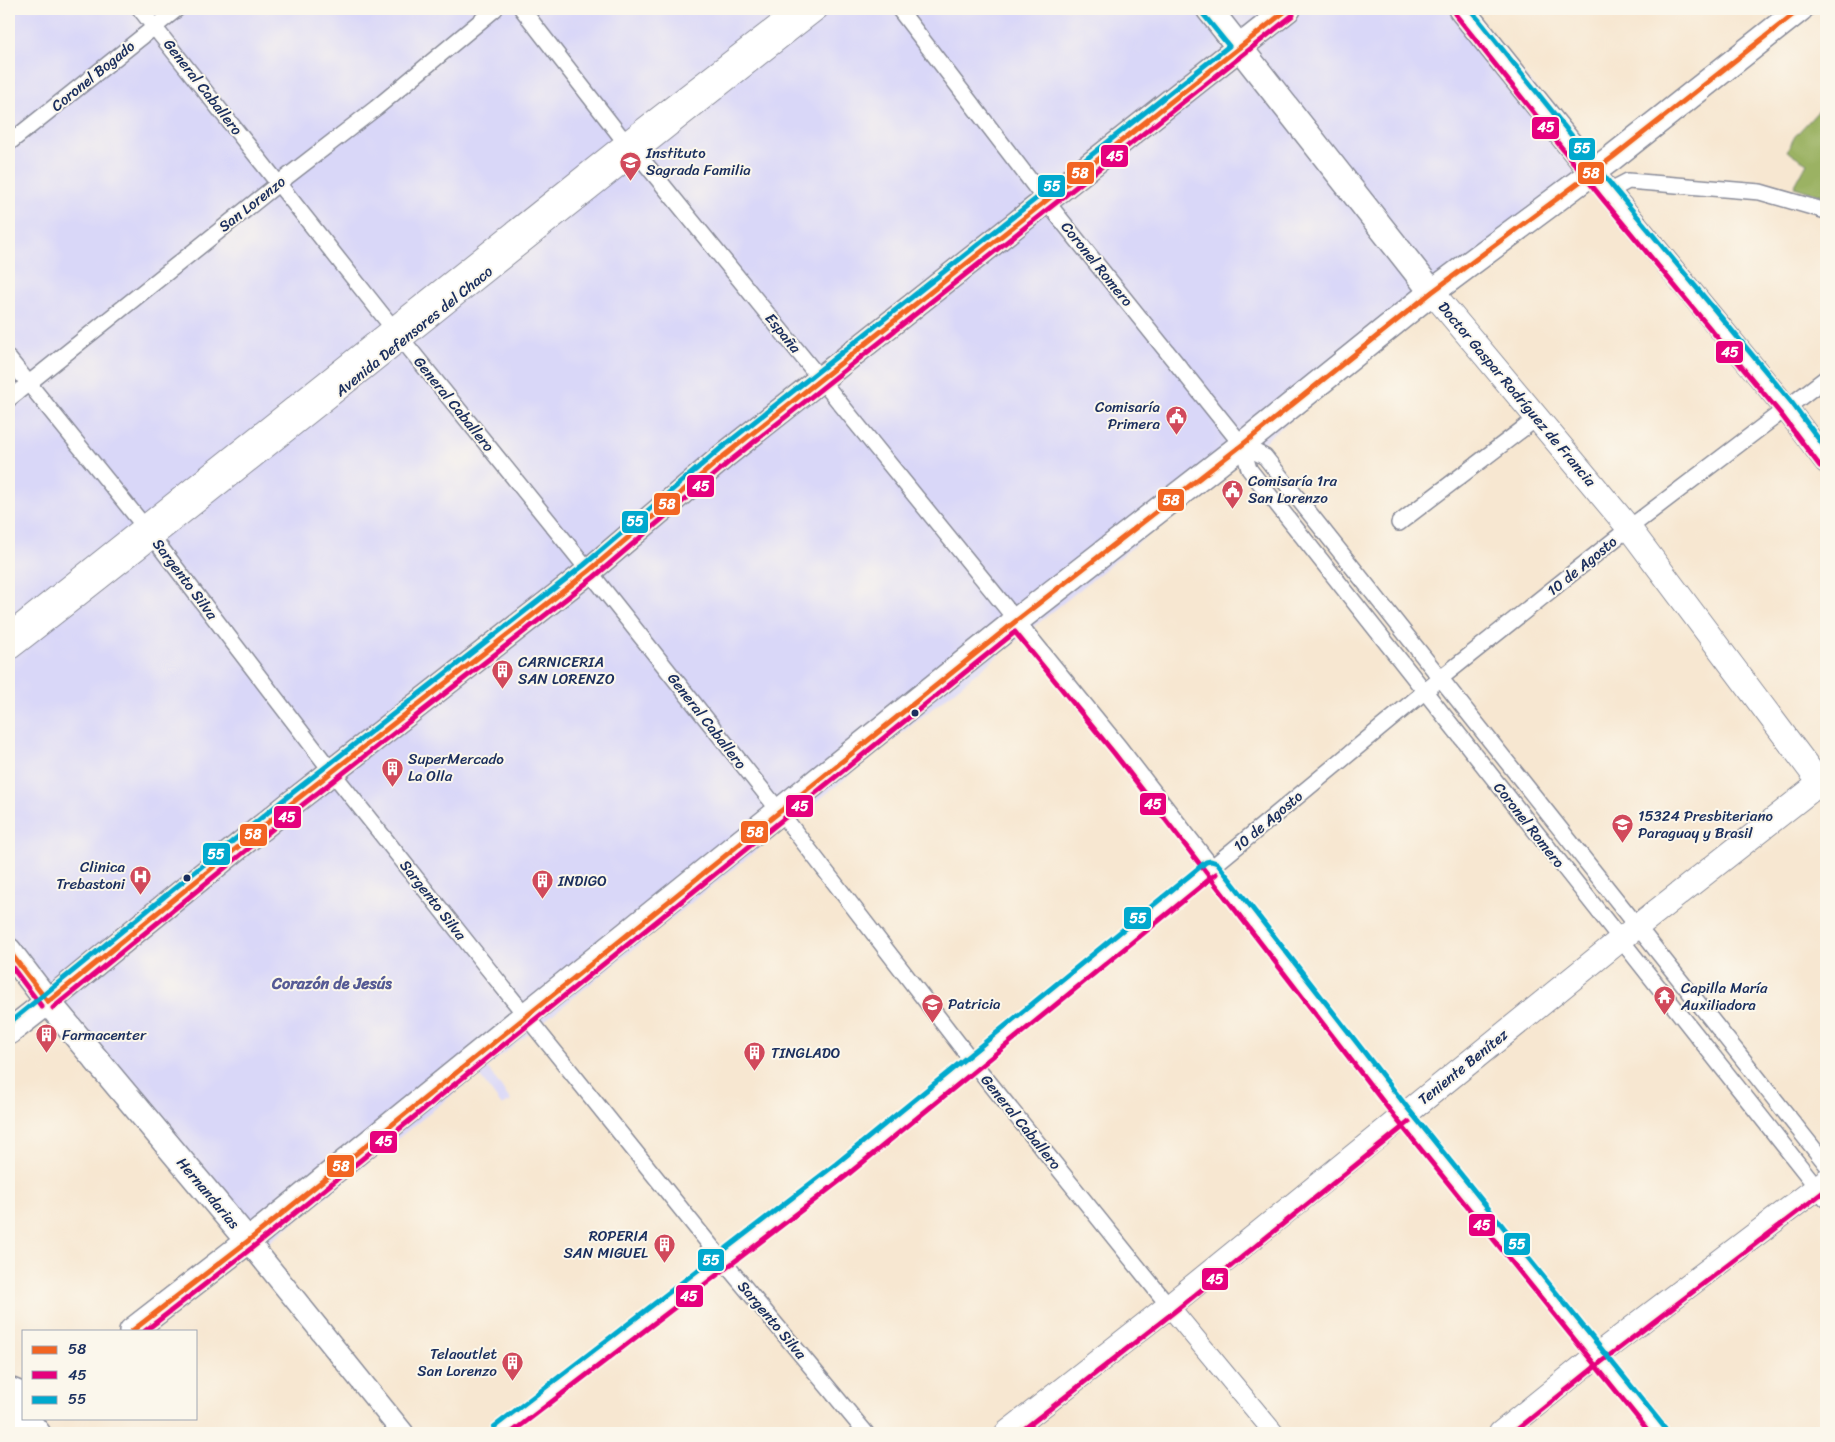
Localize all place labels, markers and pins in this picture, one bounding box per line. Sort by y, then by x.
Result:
place label: Instituto Sagrada Familia [645,140,751,183]
school or university icon: Instituto Sagrada Familia [618,150,642,181]
place label: Comisaría Primera [1095,394,1160,437]
public building icon: Comisaría Primera [1164,404,1188,435]
place label: Comisaría 1ra San Lorenzo [1248,468,1337,511]
public building icon: Comisaría 1ra San Lorenzo [1220,478,1244,509]
place label: CARNICERIA SAN LORENZO [518,649,615,692]
building icon: CARNICERIA SAN LORENZO [490,659,514,690]
unlabelled marker [910,708,920,718]
place label: SuperMercado La Olla [408,746,504,789]
building icon: SuperMercado La Olla [380,756,404,787]
place label: 15324 Presbiteriano Paraguay y Brasil [1638,803,1774,846]
school or university icon: 15324 Presbiteriano Paraguay y Brasil [1610,813,1634,844]
place label: Clinica Trebastoni [56,854,126,897]
hospital icon: Clinica Trebastoni [129,864,153,895]
place label: INDIGO [557,868,607,894]
building icon: INDIGO [530,869,554,900]
unlabelled marker [182,873,192,883]
place label: Capilla María Auxiliadora [1680,975,1768,1018]
temple icon: Capilla María Auxiliadora [1653,985,1677,1016]
place label: Patricia [948,991,1001,1017]
school or university icon: Patricia [920,992,944,1023]
place label: Farmacenter [62,1022,147,1048]
building icon: Farmacenter [34,1023,58,1054]
place label: TINGLADO [771,1040,841,1066]
building icon: TINGLADO [743,1041,767,1072]
place label: ROPERIA SAN MIGUEL [563,1223,648,1266]
building icon: ROPERIA SAN MIGUEL [652,1233,676,1264]
place label: Telaoutlet San Lorenzo [417,1341,497,1384]
building icon: Telaoutlet San Lorenzo [501,1351,525,1382]

